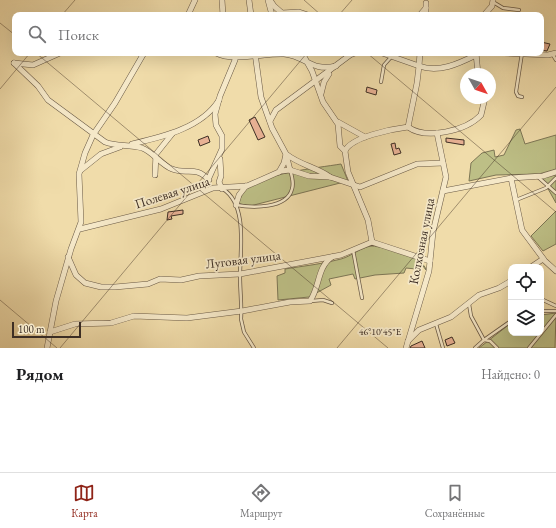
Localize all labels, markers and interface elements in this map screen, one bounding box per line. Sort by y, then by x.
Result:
search box [12,12,544,56]
icon: search [26,23,48,45]
text: Поиск [58,25,99,44]
north arrow [460,68,496,104]
street label: Полевая улица [133,172,212,213]
street label: Колхозная улица [405,196,438,286]
street label: Луговая улица [205,246,282,273]
map controls [508,264,544,336]
button: locate [508,264,544,300]
button: layers [508,300,544,336]
scale bar [12,320,81,339]
text: 100 m [18,322,45,336]
text: 46°10'45"E [359,325,402,338]
text: Рядом [16,363,64,385]
text: Найдено: 0 [481,366,540,383]
tab: Карта [71,482,98,520]
tab: Маршрут [240,482,282,520]
tab: Сохранённые [425,482,485,520]

